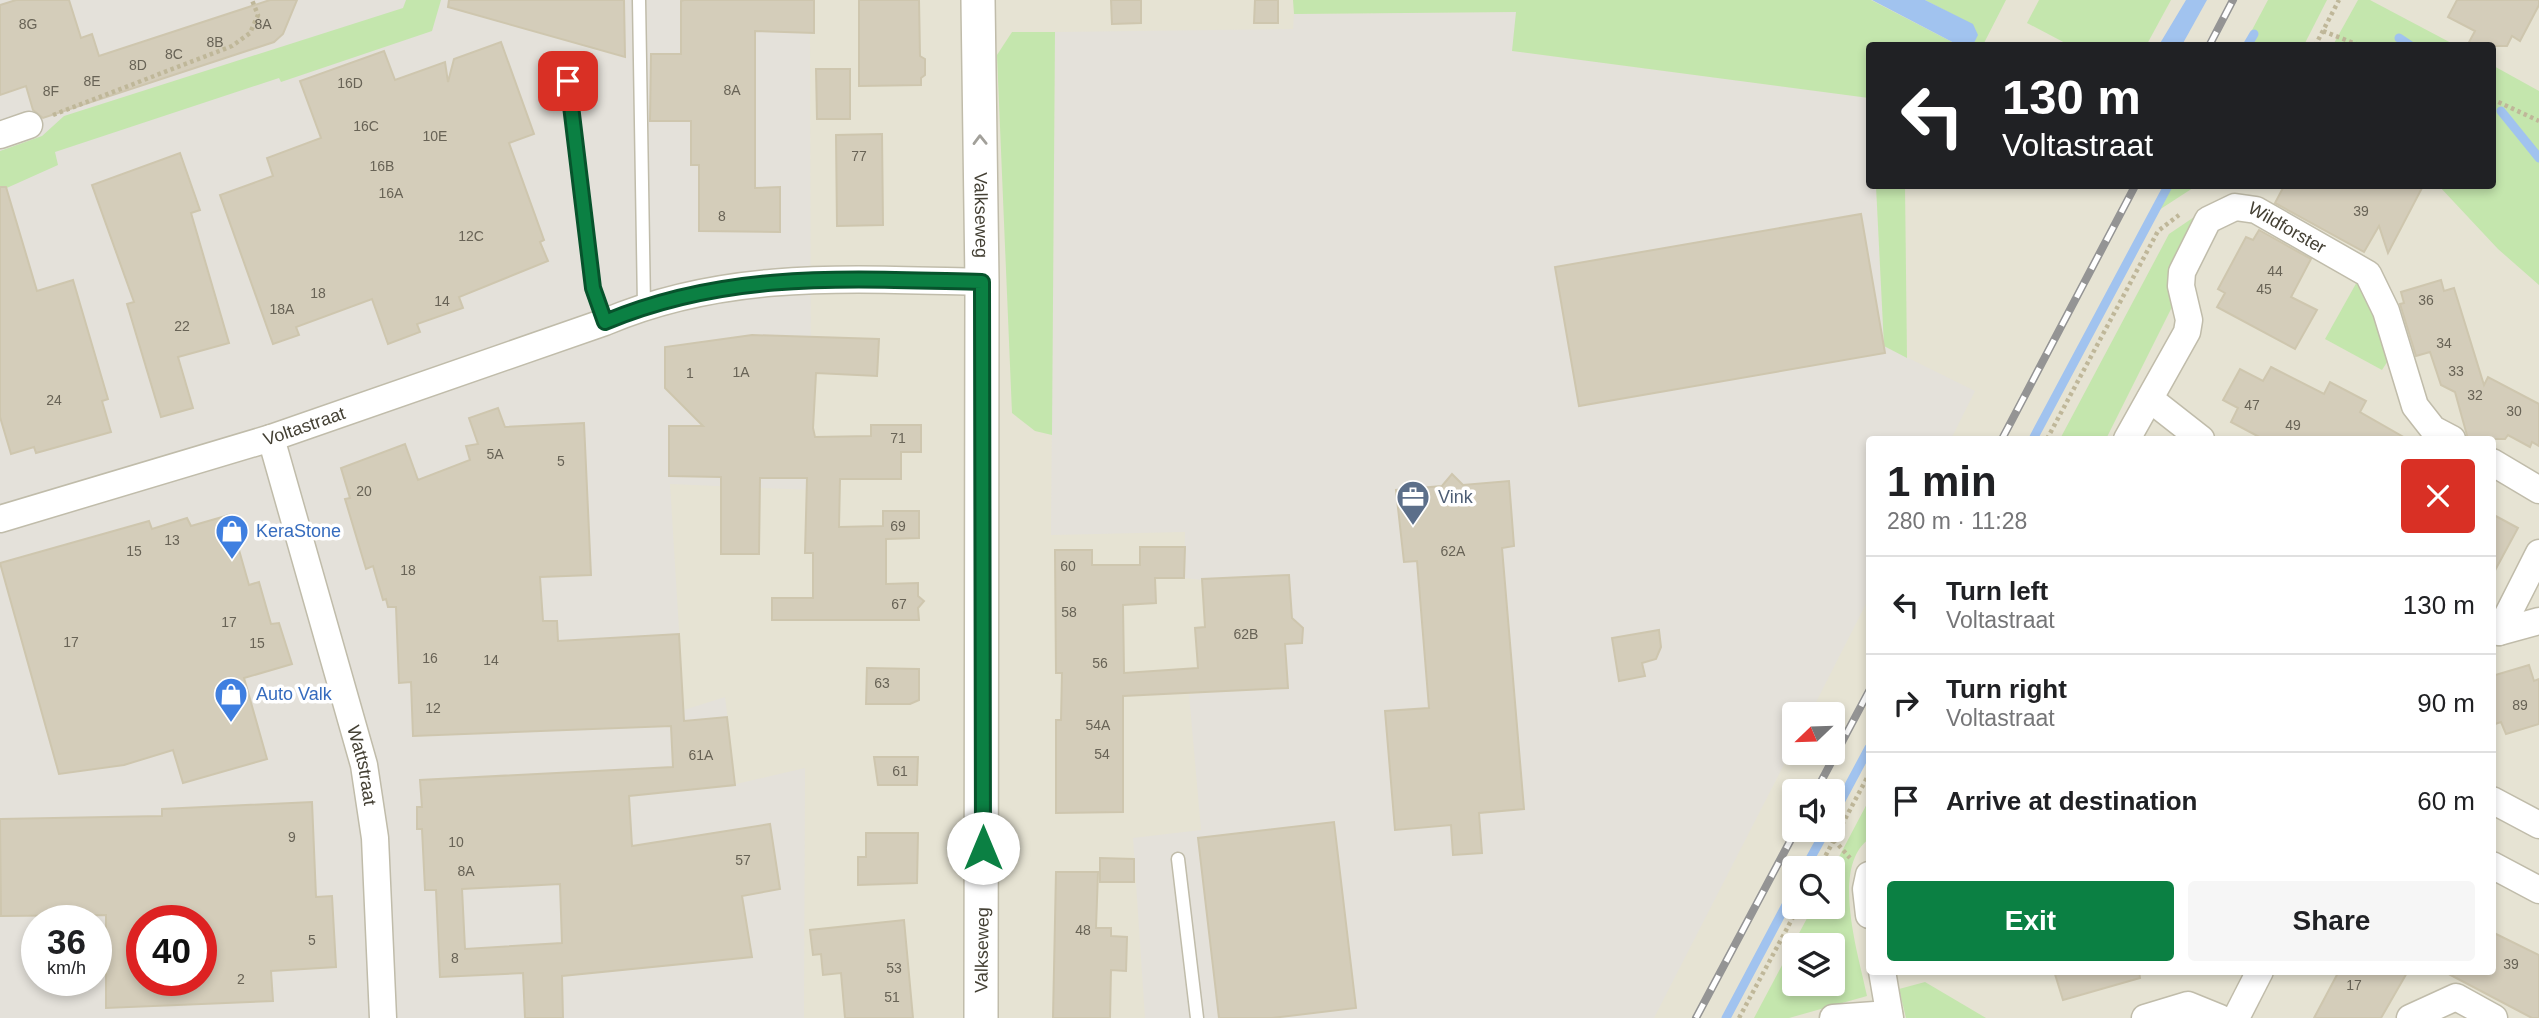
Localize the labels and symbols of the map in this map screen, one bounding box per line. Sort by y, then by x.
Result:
house number: 8G [19,16,37,32]
house number: 8A [254,16,272,32]
house number: 8B [206,34,224,50]
house number: 8C [165,46,183,62]
pin [538,51,598,111]
house number: 8D [129,57,147,73]
house number: 8E [83,73,101,89]
house number: 16D [337,75,363,91]
house number: 8A [723,82,741,98]
house number: 8F [43,83,59,99]
house number: 16C [353,118,379,134]
house number: 10E [423,128,447,144]
one-way arrow [972,135,988,145]
house number: 77 [851,148,867,164]
house number: 16B [370,158,394,174]
street label: Valkseweg [970,172,992,258]
house number: 16A [379,185,404,201]
street label: Wildforster [2245,198,2329,258]
house number: 39 [2353,203,2369,219]
house number: 8 [718,208,726,224]
house number: 12C [458,228,484,244]
house number: 44 [2267,263,2283,279]
house number: 45 [2256,281,2272,297]
house number: 18 [310,285,326,301]
house number: 36 [2418,292,2434,308]
house number: 14 [434,293,450,309]
house number: 18A [270,301,295,317]
house number: 22 [174,318,190,334]
house number: 34 [2436,335,2452,351]
house number: 33 [2448,363,2464,379]
house number: 1A [732,364,750,380]
house number: 1 [686,365,694,381]
house number: 32 [2467,387,2483,403]
house number: 24 [46,392,62,408]
house number: 47 [2244,397,2260,413]
street label: Voltastraat [261,403,348,450]
house number: 30 [2506,403,2522,419]
house number: 49 [2285,417,2301,433]
house number: 71 [890,430,906,446]
house number: 5A [486,446,504,462]
house number: 5 [557,453,565,469]
office icon: Vink [1394,478,1432,527]
house number: 20 [356,483,372,499]
place label: Vink [1438,487,1474,507]
shop icon: KeraStone [213,512,251,561]
house number: 69 [890,518,906,534]
place label: KeraStone [256,521,341,541]
house number: 13 [164,532,180,548]
house number: 15 [126,543,142,559]
house number: 62A [1441,543,1466,559]
house number: 60 [1060,558,1076,574]
house number: 18 [400,562,416,578]
house number: 67 [891,596,907,612]
house number: 58 [1061,604,1077,620]
house number: 17 [221,614,237,630]
house number: 62B [1234,626,1258,642]
house number: 17 [63,634,79,650]
house number: 15 [249,635,265,651]
house number: 16 [422,650,438,666]
house number: 14 [483,652,499,668]
house number: 56 [1092,655,1108,671]
shop icon: Auto Valk [212,675,250,724]
house number: 63 [874,675,890,691]
place label: Auto Valk [256,684,333,704]
house number: 89 [2512,697,2528,713]
house number: 12 [425,700,441,716]
north arrow [1782,702,1844,765]
house number: 54A [1086,717,1111,733]
street label: Wattstraat [343,723,380,807]
house number: 54 [1094,746,1110,762]
house number: 61A [689,747,714,763]
house number: 61 [892,763,908,779]
position arrow [946,811,1020,885]
house number: 9 [288,829,296,845]
house number: 10 [448,834,464,850]
house number: 57 [735,852,751,868]
house number: 8A [457,863,475,879]
speed limit sign: 40 [126,905,217,996]
street label: Valkseweg [971,907,993,993]
house number: 48 [1075,922,1091,938]
house number: 5 [308,932,316,948]
house number: 8 [451,950,459,966]
house number: 39 [2503,956,2519,972]
house number: 53 [886,960,902,976]
house number: 2 [237,971,245,987]
house number: 17 [2346,977,2362,993]
house number: 51 [884,989,900,1005]

